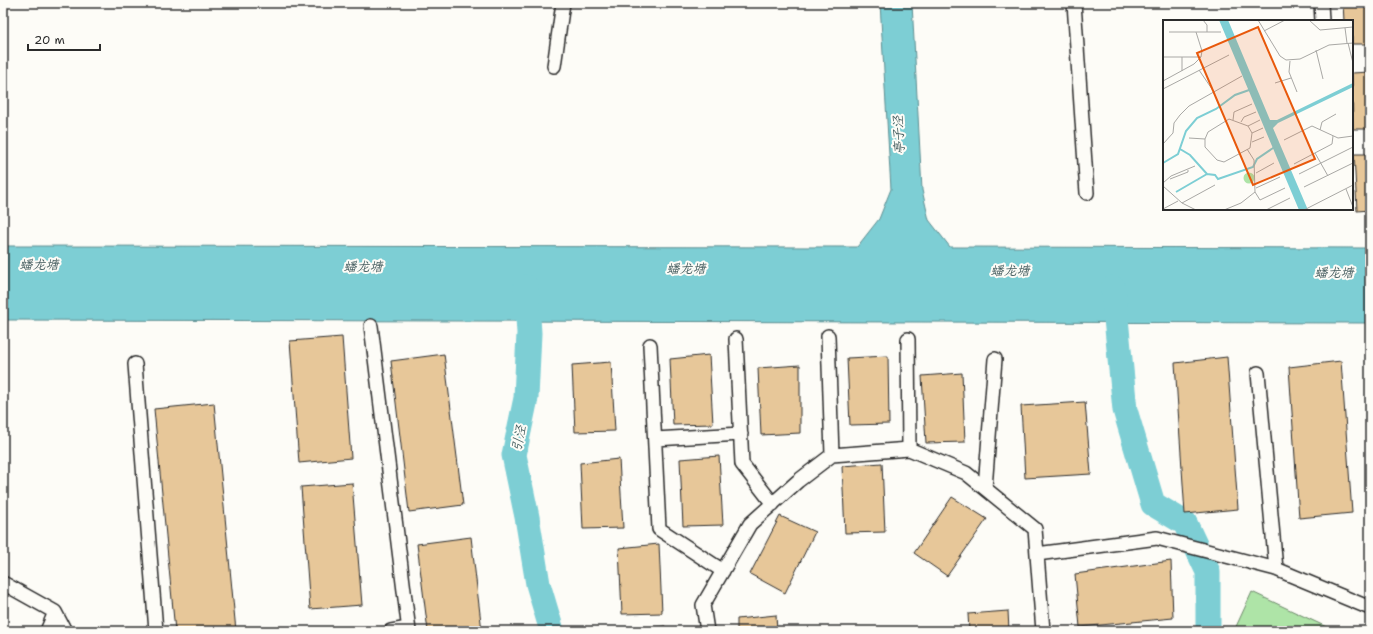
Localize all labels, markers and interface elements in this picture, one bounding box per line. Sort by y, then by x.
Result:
inset map [1163,20,1353,210]
scale bar [28,26,100,52]
text: 20 m [34,32,65,48]
water label: 亭子泾 [889,114,908,155]
water label: 蟠龙塘 [19,256,60,273]
water label: 蟠龙塘 [343,258,384,275]
water label: 蟠龙塘 [666,260,707,277]
water label: 蟠龙塘 [990,262,1031,279]
water label: 蟠龙塘 [1314,264,1355,281]
water label: 引泾 [508,423,530,452]

